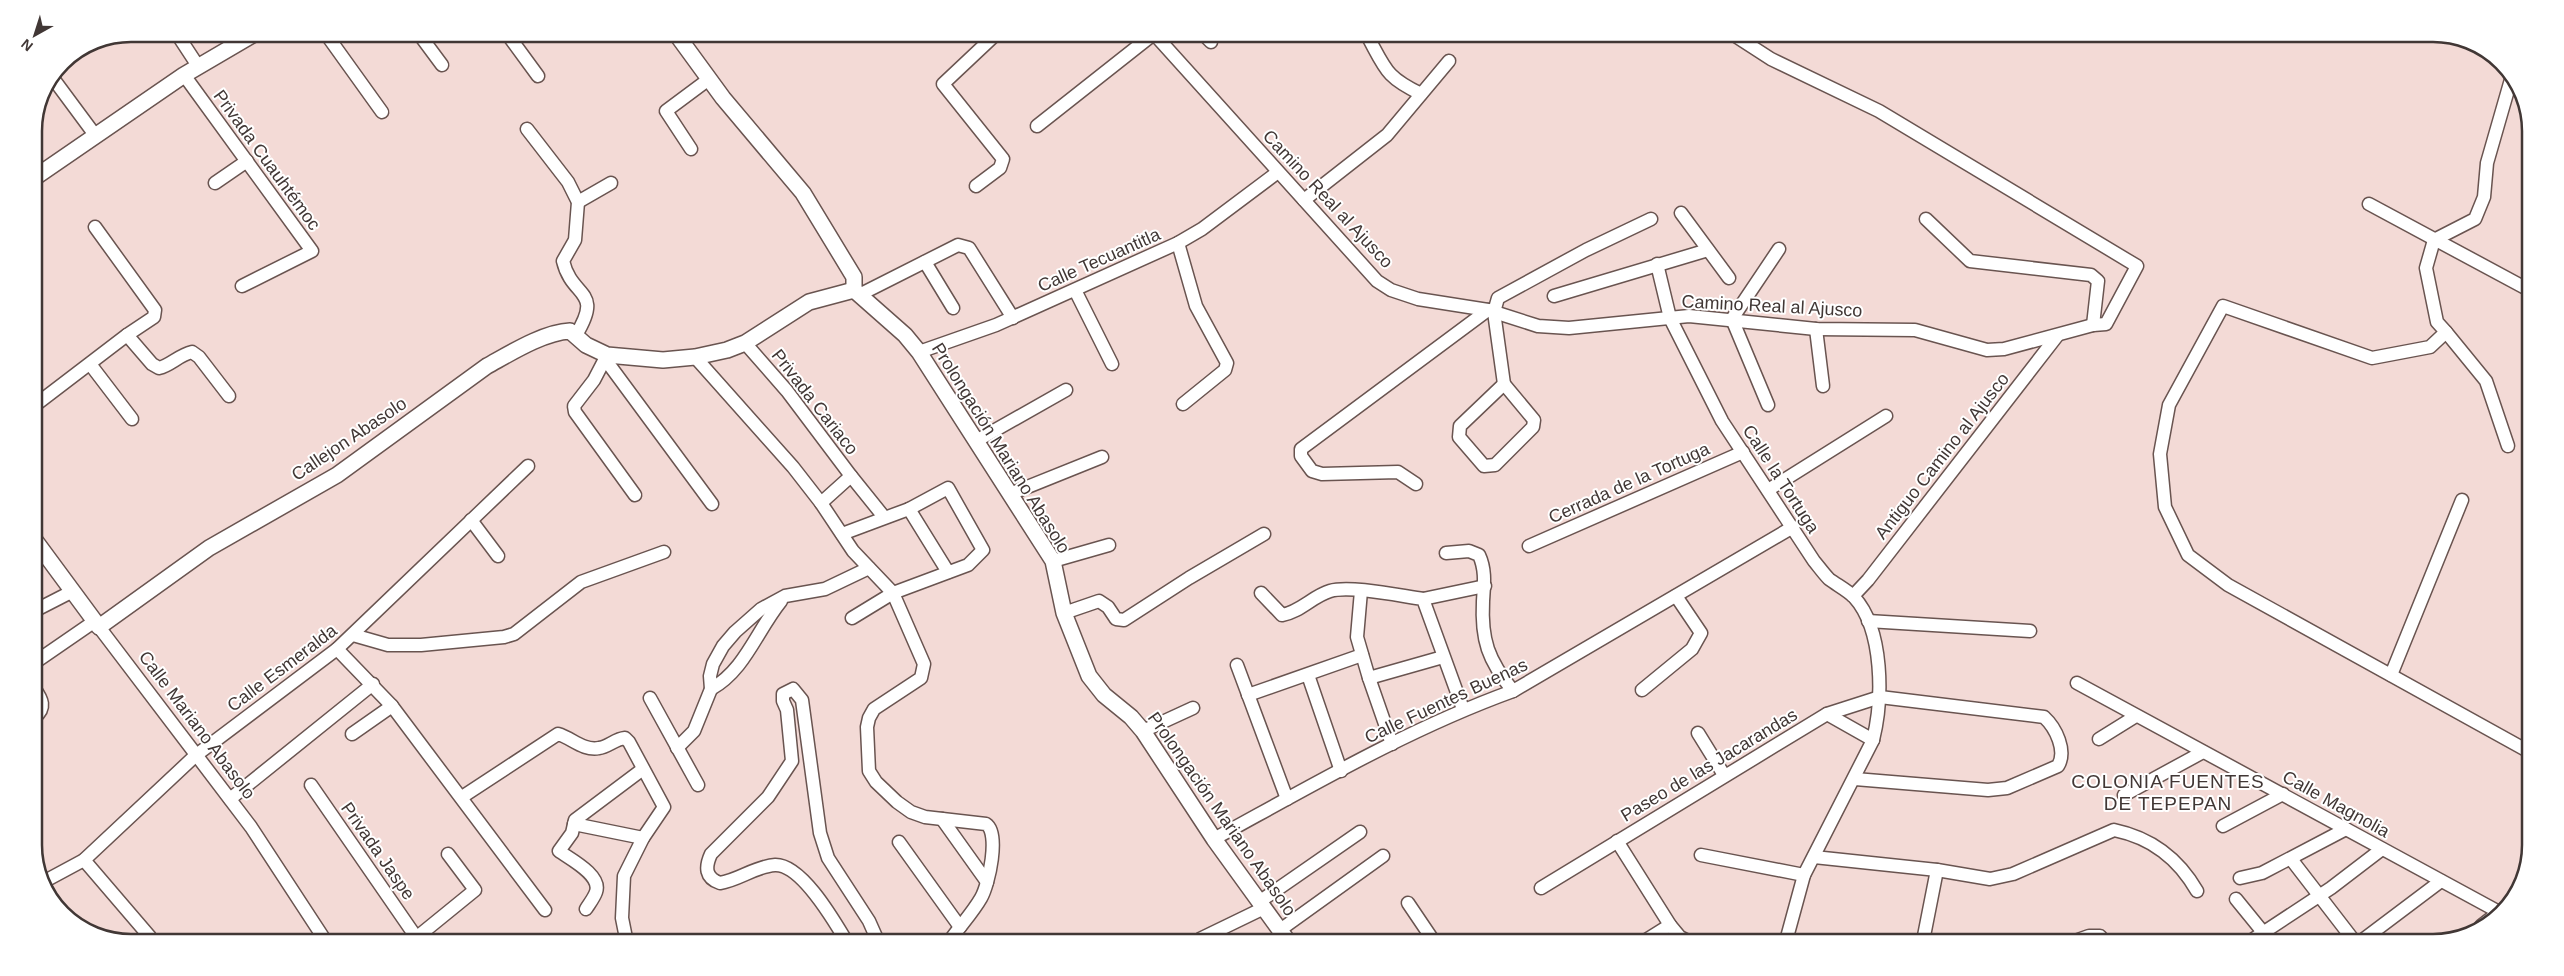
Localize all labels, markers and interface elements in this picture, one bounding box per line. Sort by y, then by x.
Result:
north arrow [10,10,60,60]
text: N [18,36,36,55]
street label: Privada Cuauhtémoc [210,86,324,234]
street label: Camino Real al Ajusco [1259,126,1397,272]
street label: Calle Tecuantitla [1035,224,1164,296]
street label: Camino Real al Ajusco [1681,291,1863,321]
street label: Prolongación Mariano Abasolo [928,339,1074,557]
street label: Privada Cariaco [768,345,862,459]
street label: Antiguo Camino al Ajusco [1871,369,2013,543]
street label: Callejon Abasolo [288,393,410,485]
street label: Calle la Tortuga [1739,421,1824,538]
street label: Cerrada de la Tortuga [1546,438,1713,527]
street label: Calle Esmeralda [223,620,342,716]
street label: Calle Mariano Abasolo [135,647,259,803]
street label: Calle Fuentes Buenas [1362,655,1530,747]
street label: Paseo de las Jacarandas [1617,704,1801,826]
street label: Prolongación Mariano Abasolo [1144,708,1300,920]
street label: Calle Magnolia [2279,766,2394,842]
district label: COLONIA FUENTES DE TEPEPAN [2071,771,2265,814]
street label: Privada Jaspe [337,799,419,903]

